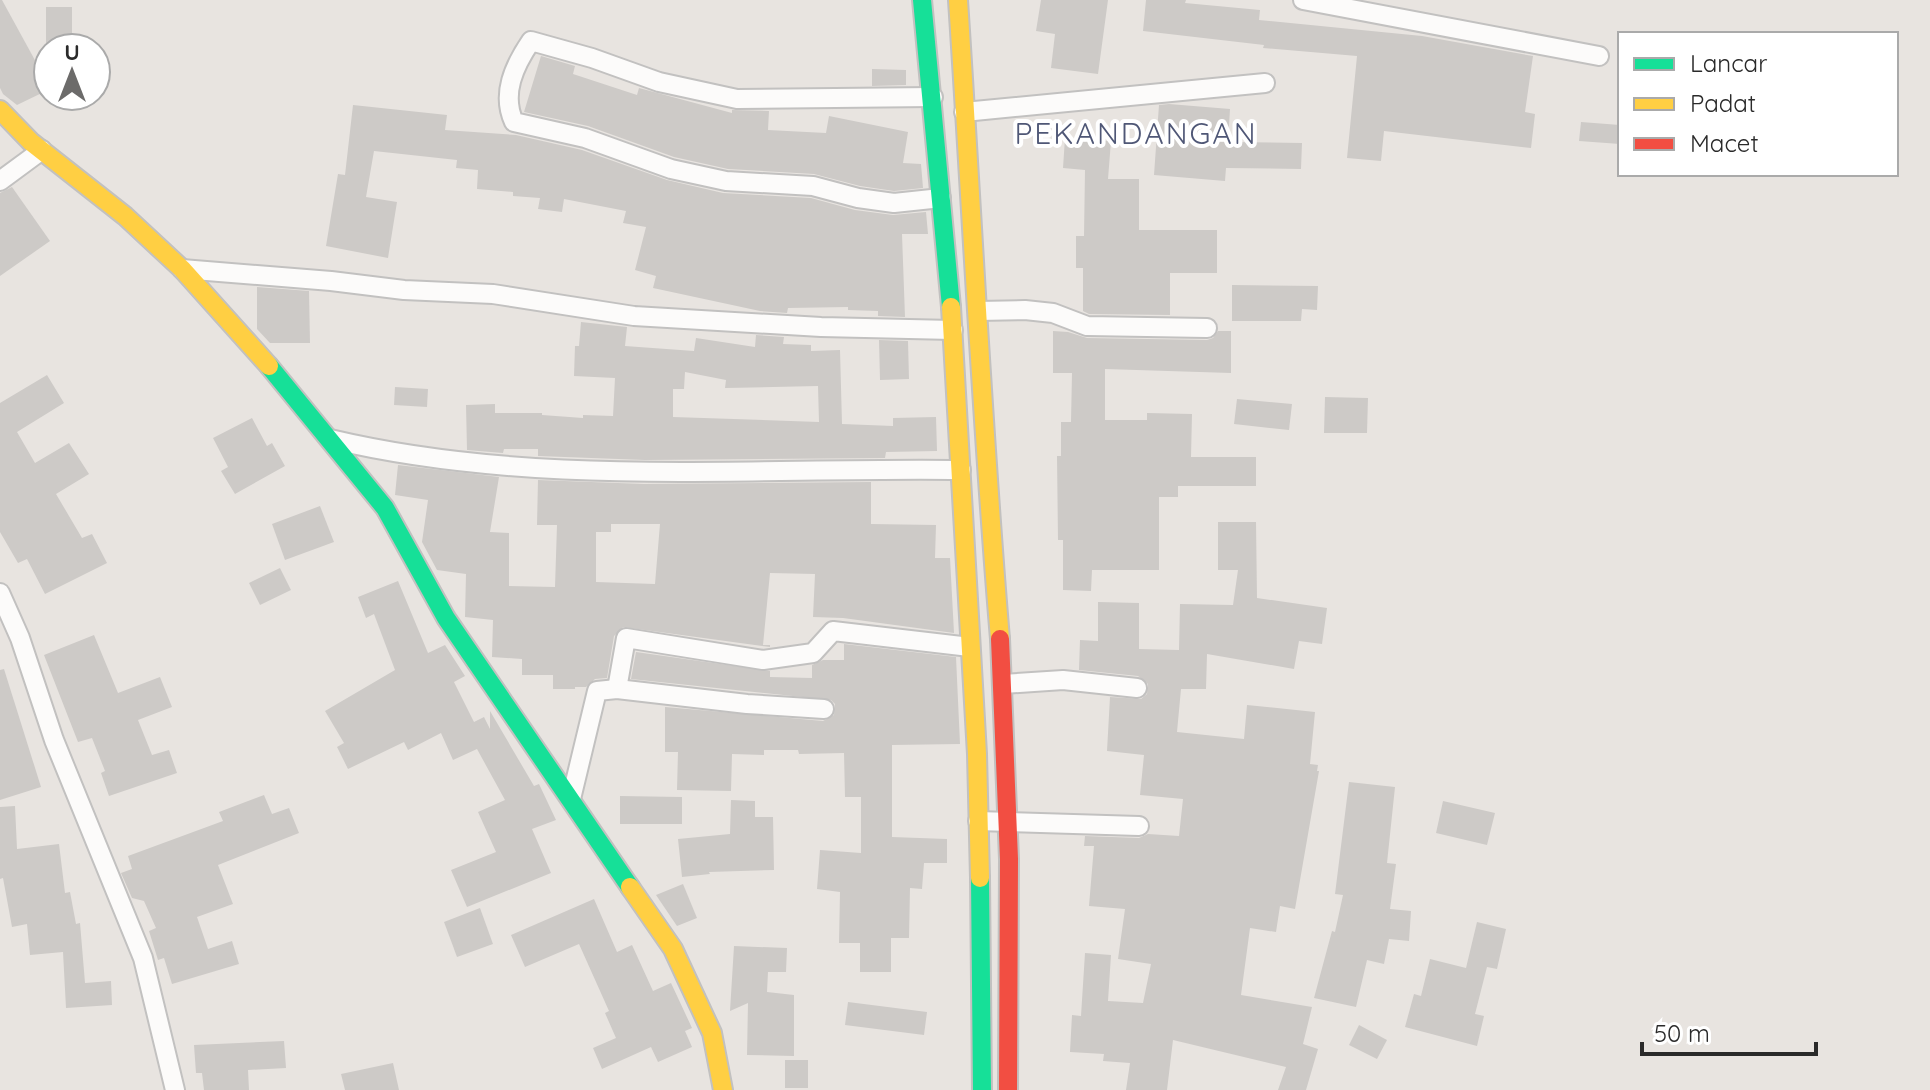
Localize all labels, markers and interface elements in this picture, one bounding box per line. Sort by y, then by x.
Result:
north arrow [32,32,112,112]
legend [1618,32,1898,176]
text: U [64,38,80,66]
text: Lancar [1690,48,1767,78]
text: Padat [1690,88,1756,118]
district label: PEKANDANGAN [1014,114,1258,152]
text: Macet [1690,128,1759,158]
scale bar [1642,1006,1816,1056]
text: 50 m [1654,1018,1710,1048]

